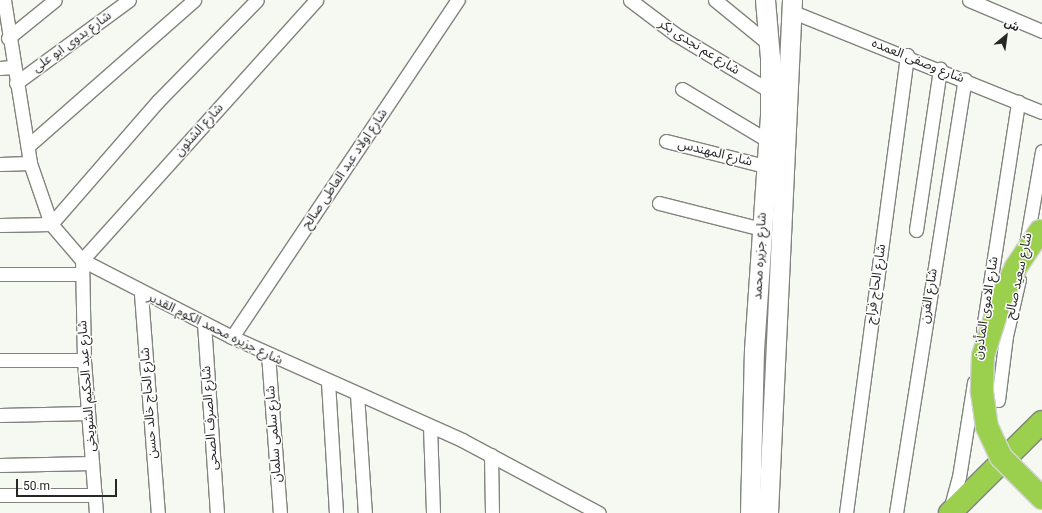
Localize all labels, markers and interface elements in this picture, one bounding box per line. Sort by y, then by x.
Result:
street label: شارع بدوى ابو على [29,8,115,76]
street label: شارع عم نجدى بكر [656,16,742,78]
north arrow [986,16,1026,56]
text: ش [1002,16,1022,34]
street label: شارع وصفى العمده [870,35,966,87]
street label: شارع الشئون [171,100,227,160]
street label: شارع اولاد عبد العاطى صالح [299,106,391,232]
street label: شارع المهندس [676,136,754,170]
street label: شارع جزيره محمد [750,212,770,300]
street label: شارع سعيد صالح [1002,231,1036,321]
street label: شارع الحاج فراج [863,243,889,325]
street label: شارع الاموى المأذون [970,255,1002,361]
street label: شارع الفرن [917,267,941,325]
street label: شارع جزيره محمد الكوم القدير [145,289,285,369]
street label: شارع عبد الحكيم الشويخى [75,320,99,452]
street label: شارع الحاج خالد حسن [137,347,161,459]
street label: شارع الصرف الصحى [199,365,221,471]
street label: شارع سلمى سلمان [263,385,285,483]
scale bar [18,471,119,497]
text: 50 m [23,479,50,493]

